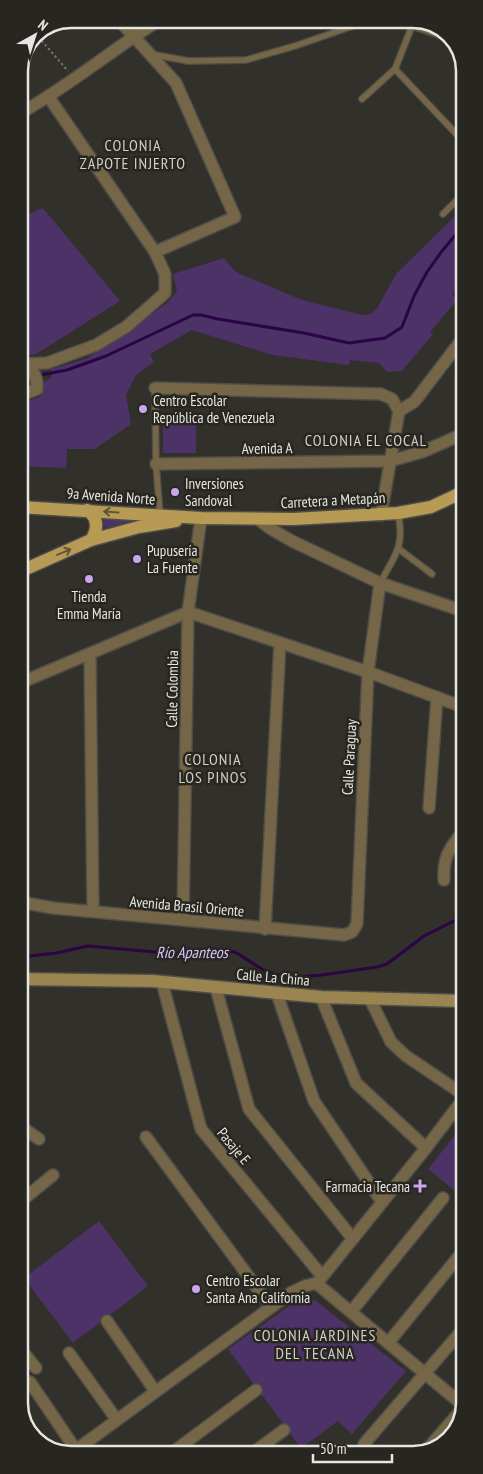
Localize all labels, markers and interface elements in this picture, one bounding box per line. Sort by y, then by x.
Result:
north arrow [10,10,60,60]
text: N [35,16,52,34]
district label: COLONIA ZAPOTE INJERTO [80,135,186,173]
place label: Centro Escolar República de Venezuela [153,391,275,427]
marker: Centro Escolar República de Venezuela [137,403,149,415]
district label: COLONIA EL COCAL [305,430,427,450]
street label: Avenida A [241,438,293,458]
place label: Inversiones Sandoval [185,474,244,510]
street label: 9a Avenida Norte [66,483,156,509]
marker: Inversiones Sandoval [169,486,181,498]
street label: Carretera a Metapán [280,488,386,512]
one-way arrow [104,507,120,516]
place label: Pupusería La Fuente [147,541,198,577]
one-way arrow [56,546,71,556]
marker: Pupusería La Fuente [131,553,143,565]
marker: Tienda Emma María [83,573,95,585]
place label: Tienda Emma María [57,587,121,623]
street label: Calle Colombia [162,650,182,728]
street label: Calle Paraguay [338,718,360,796]
district label: COLONIA LOS PINOS [179,749,247,787]
street label: Avenida Brasil Oriente [129,892,245,920]
water label: Río Apanteos [156,942,230,962]
street label: Calle La China [236,964,310,990]
street label: Pasaje E [213,1124,255,1168]
place label: Farmacia Tecana [325,1177,410,1196]
marker: Farmacia Tecana [414,1180,426,1192]
place label: Centro Escolar Santa Ana California [206,1271,310,1307]
marker: Centro Escolar Santa Ana California [190,1283,202,1295]
district label: COLONIA JARDINES DEL TECANA [254,1325,376,1363]
scale bar [313,1432,392,1464]
text: 50 m [320,1439,346,1458]

